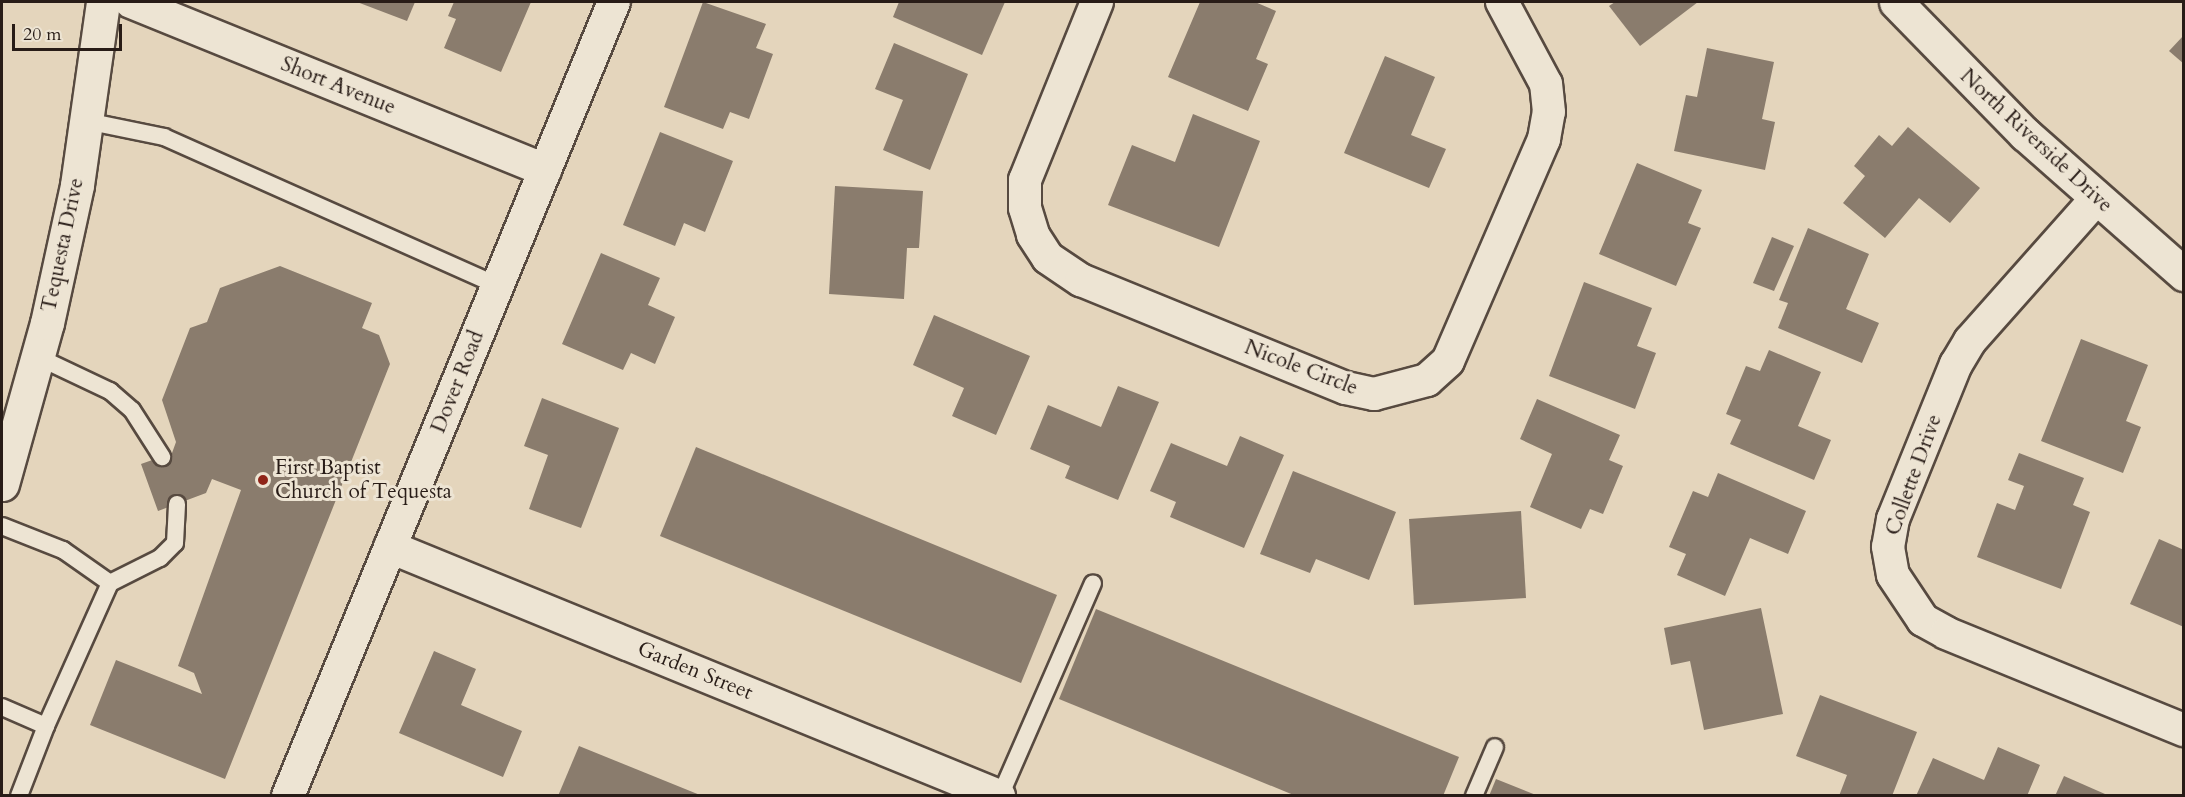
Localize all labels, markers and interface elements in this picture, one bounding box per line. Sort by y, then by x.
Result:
scale bar [15,12,124,50]
text: 20 m [23,22,62,47]
street label: Short Avenue [277,52,399,120]
street label: North Riverside Drive [1955,64,2117,218]
street label: Tequesta Drive [36,176,90,314]
street label: Dover Road [426,327,490,437]
street label: Nicole Circle [1241,335,1361,401]
street label: Collette Drive [1880,411,1948,539]
place label: First Baptist Church of Tequesta [275,455,452,505]
marker: First Baptist Church of Tequesta [256,473,270,487]
street label: Garden Street [634,636,756,706]

